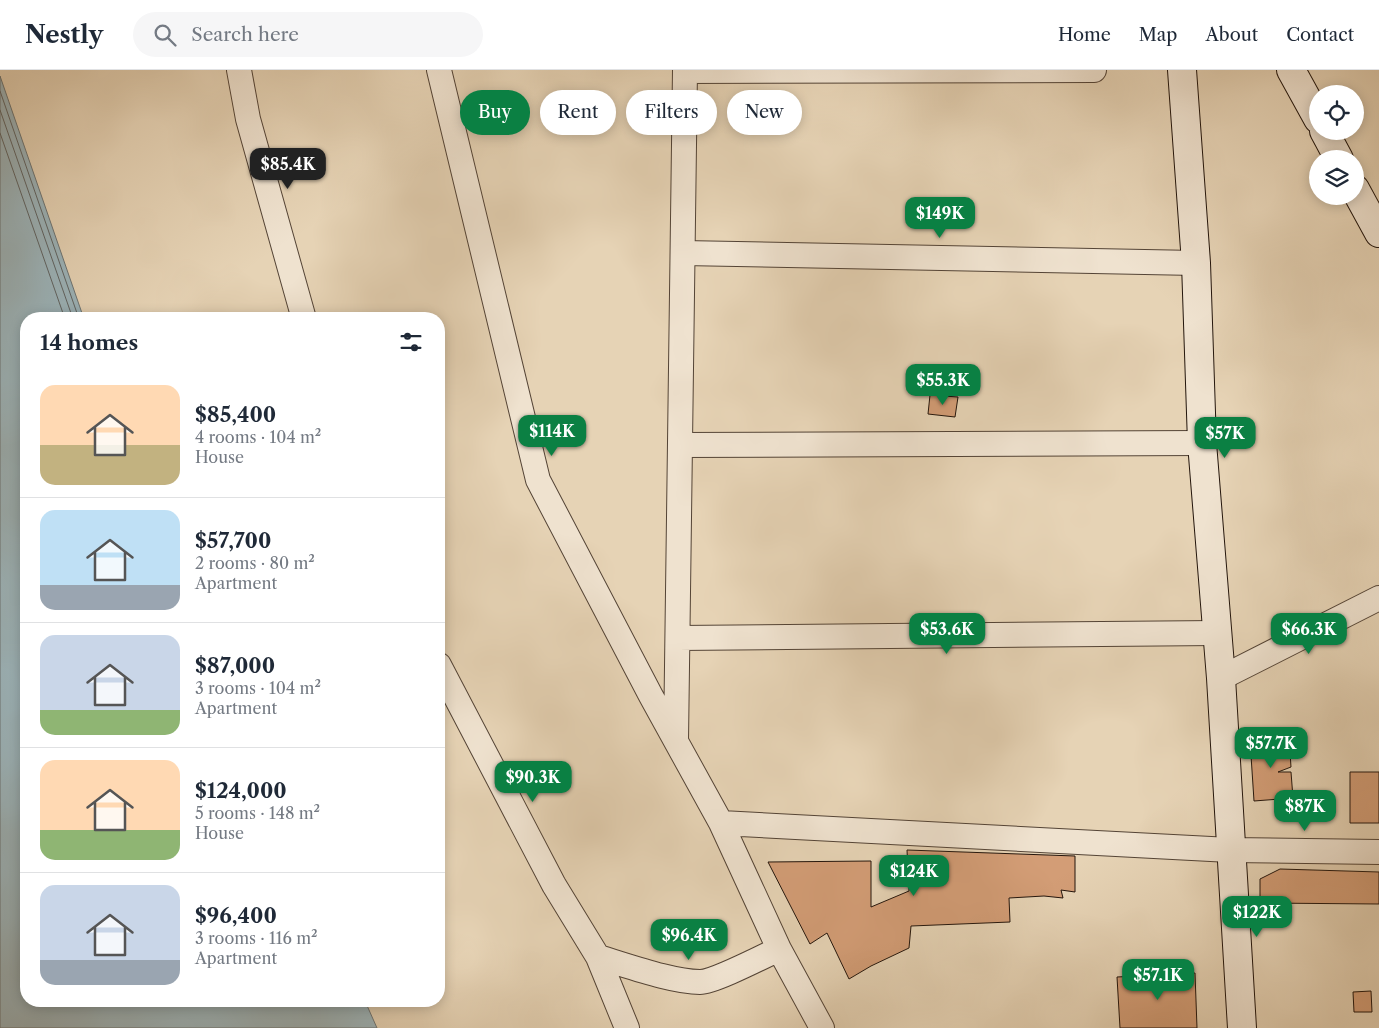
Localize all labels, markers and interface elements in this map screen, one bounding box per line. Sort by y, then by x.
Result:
search box [133,12,483,57]
text: Nestly [25,20,103,49]
icon: search [151,21,179,49]
text: Search here [191,23,299,46]
text: Home [1058,24,1111,46]
text: Map [1139,24,1177,46]
text: About [1205,24,1258,46]
text: Contact [1286,24,1354,46]
map controls [1309,85,1364,205]
button: locate [1309,85,1364,140]
chip: Buy [460,90,530,135]
chip: Rent [540,90,616,135]
chip: Filters [626,90,717,135]
chip: New [727,90,802,135]
pin: $85.4K [247,148,329,190]
button: layers [1309,150,1364,205]
text: $85.4K [261,154,315,174]
pin: $149K [905,196,975,239]
text: $149K [916,203,964,223]
icon: filters [397,328,425,356]
text: 14 homes [40,330,138,355]
pin: $55.3K [902,364,984,406]
text: $55.3K [917,370,969,390]
text: $85,400 [195,402,276,427]
icon: home [80,405,140,465]
pin: $114K [517,414,587,457]
pin: $57K [1195,416,1255,459]
text: $114K [529,421,575,441]
text: $57K [1206,423,1244,443]
text: 4 rooms · 104 m² [195,427,321,447]
text: House [195,447,244,467]
text: $57,700 [195,528,271,553]
icon: home [80,530,140,590]
text: 2 rooms · 80 m² [195,553,315,573]
text: Apartment [195,573,277,593]
pin: $53.6K [906,612,988,655]
pin: $66.3K [1268,612,1350,655]
text: $53.6K [920,619,974,639]
text: $66.3K [1282,619,1336,639]
text: $87,000 [195,653,275,678]
icon: home [80,655,140,715]
text: 3 rooms · 104 m² [195,678,321,698]
text: Apartment [195,698,277,718]
pin: $57.7K [1230,726,1312,769]
text: $57.7K [1246,733,1296,753]
pin: $90.3K [492,760,574,803]
text: $90.3K [506,767,560,787]
text: $124,000 [195,778,287,803]
icon: home [80,780,140,840]
pin: $87K [1275,790,1335,832]
text: $87K [1285,796,1325,816]
text: 5 rooms · 148 m² [195,803,320,823]
text: House [195,823,244,843]
pin: $124K [879,854,949,897]
text: $124K [890,861,938,881]
pin: $122K [1222,896,1292,938]
text: $122K [1233,902,1281,922]
text: $96,400 [195,903,277,928]
icon: home [80,905,140,965]
pin: $96.4K [648,918,730,961]
text: $96.4K [662,925,716,945]
text: 3 rooms · 116 m² [195,928,318,948]
text: Apartment [195,948,277,968]
pin: $57.1K [1117,958,1199,1001]
text: $57.1K [1133,965,1183,985]

